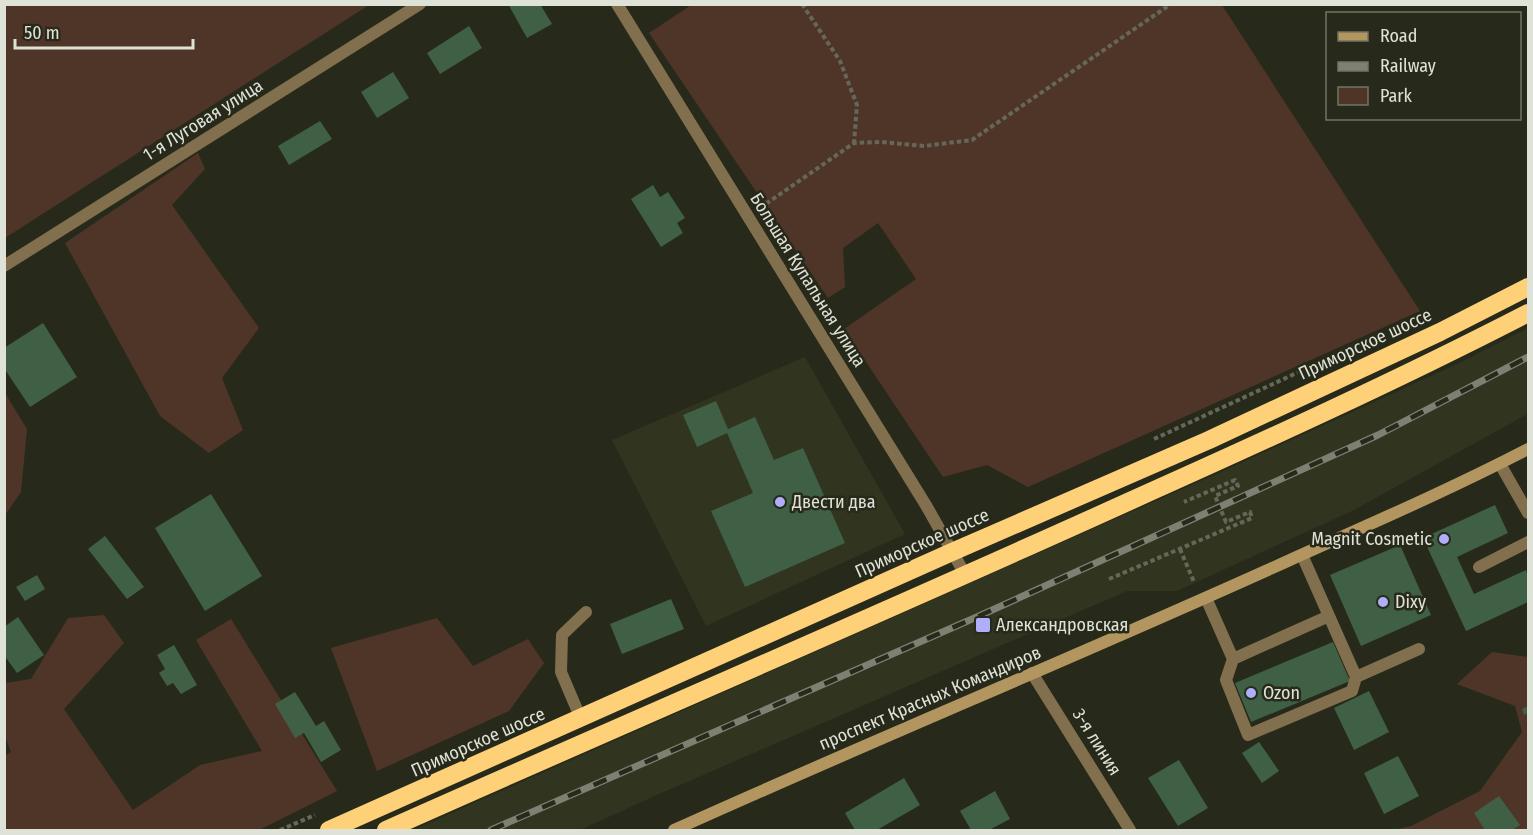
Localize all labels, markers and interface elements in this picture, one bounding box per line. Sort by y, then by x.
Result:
scale bar [15,12,194,50]
legend [1326,12,1521,120]
text: 50 m [24,22,60,44]
text: Road [1380,25,1417,47]
text: Railway [1380,55,1436,77]
street label: 1-я Луговая улица [139,74,267,166]
text: Park [1380,85,1413,107]
street label: Большая Купальная улица [745,189,871,371]
street label: Приморское шоссе [1295,303,1435,385]
place label: Двести два [791,491,876,513]
marker: Двести два [773,495,787,509]
street label: Приморское шоссе [851,504,993,582]
place label: Magnit Cosmetic [1311,528,1432,550]
marker: Magnit Cosmetic [1437,532,1451,546]
place label: Dixy [1395,591,1426,613]
marker: Dixy [1376,595,1390,609]
place label: Александровская [996,614,1129,636]
marker: Александровская [974,616,992,634]
street label: проспект Красных Командиров [816,641,1044,755]
place label: Ozon [1263,682,1300,704]
marker: Ozon [1244,686,1258,700]
street label: Приморское шоссе [407,703,549,781]
street label: 3-я линия [1068,704,1126,780]

